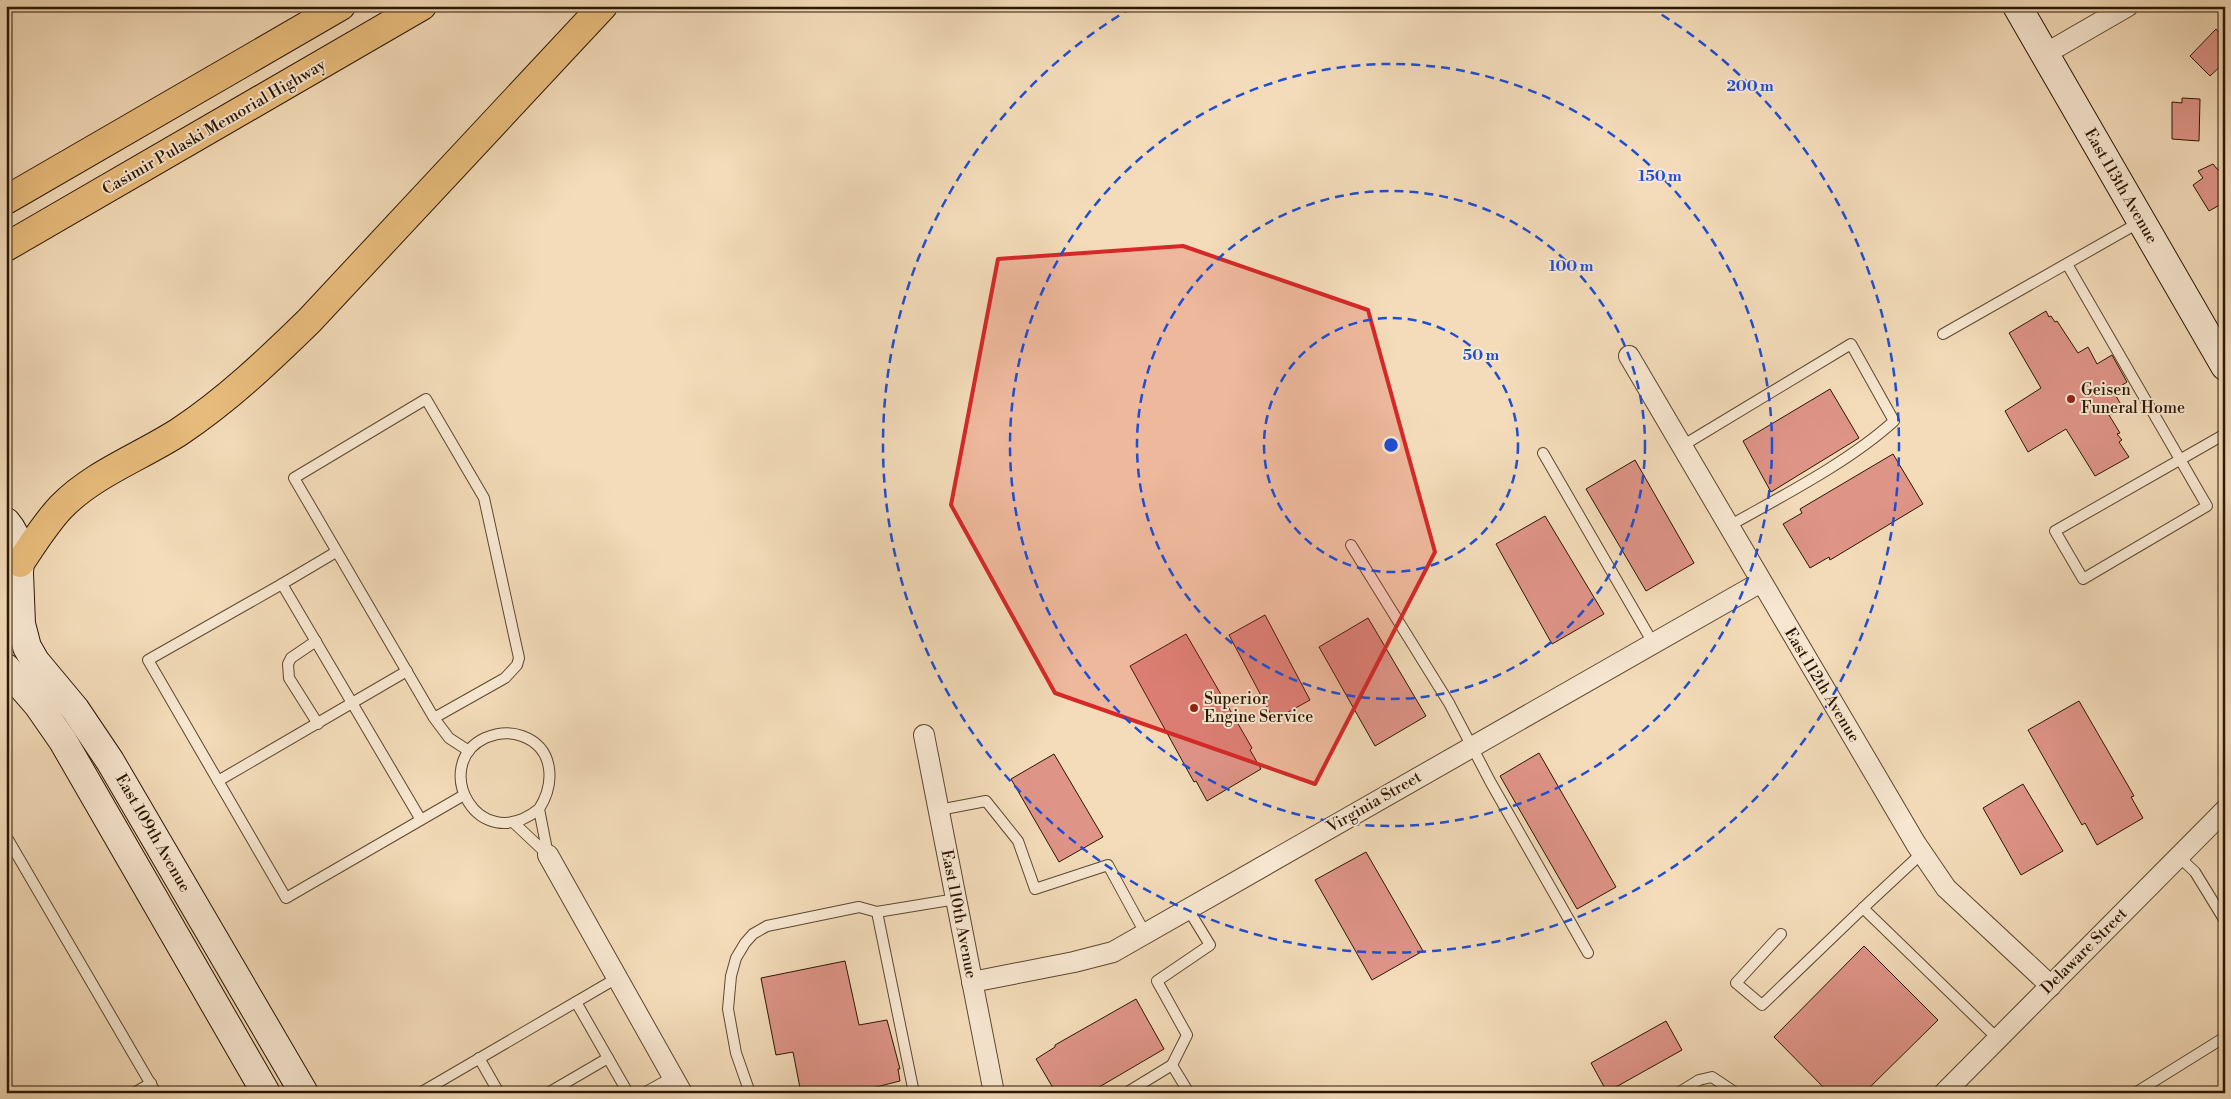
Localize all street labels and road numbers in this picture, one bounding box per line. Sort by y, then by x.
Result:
street label: Casimir Pulaski Memorial Highway [99,55,329,199]
street label: East 113th Avenue [2080,125,2162,247]
street label: East 112th Avenue [1780,624,1864,746]
street label: Virginia Street [1322,767,1425,838]
street label: East 109th Avenue [111,770,195,896]
street label: East 110th Avenue [937,848,981,980]
street label: Delaware Street [2037,903,2132,998]

